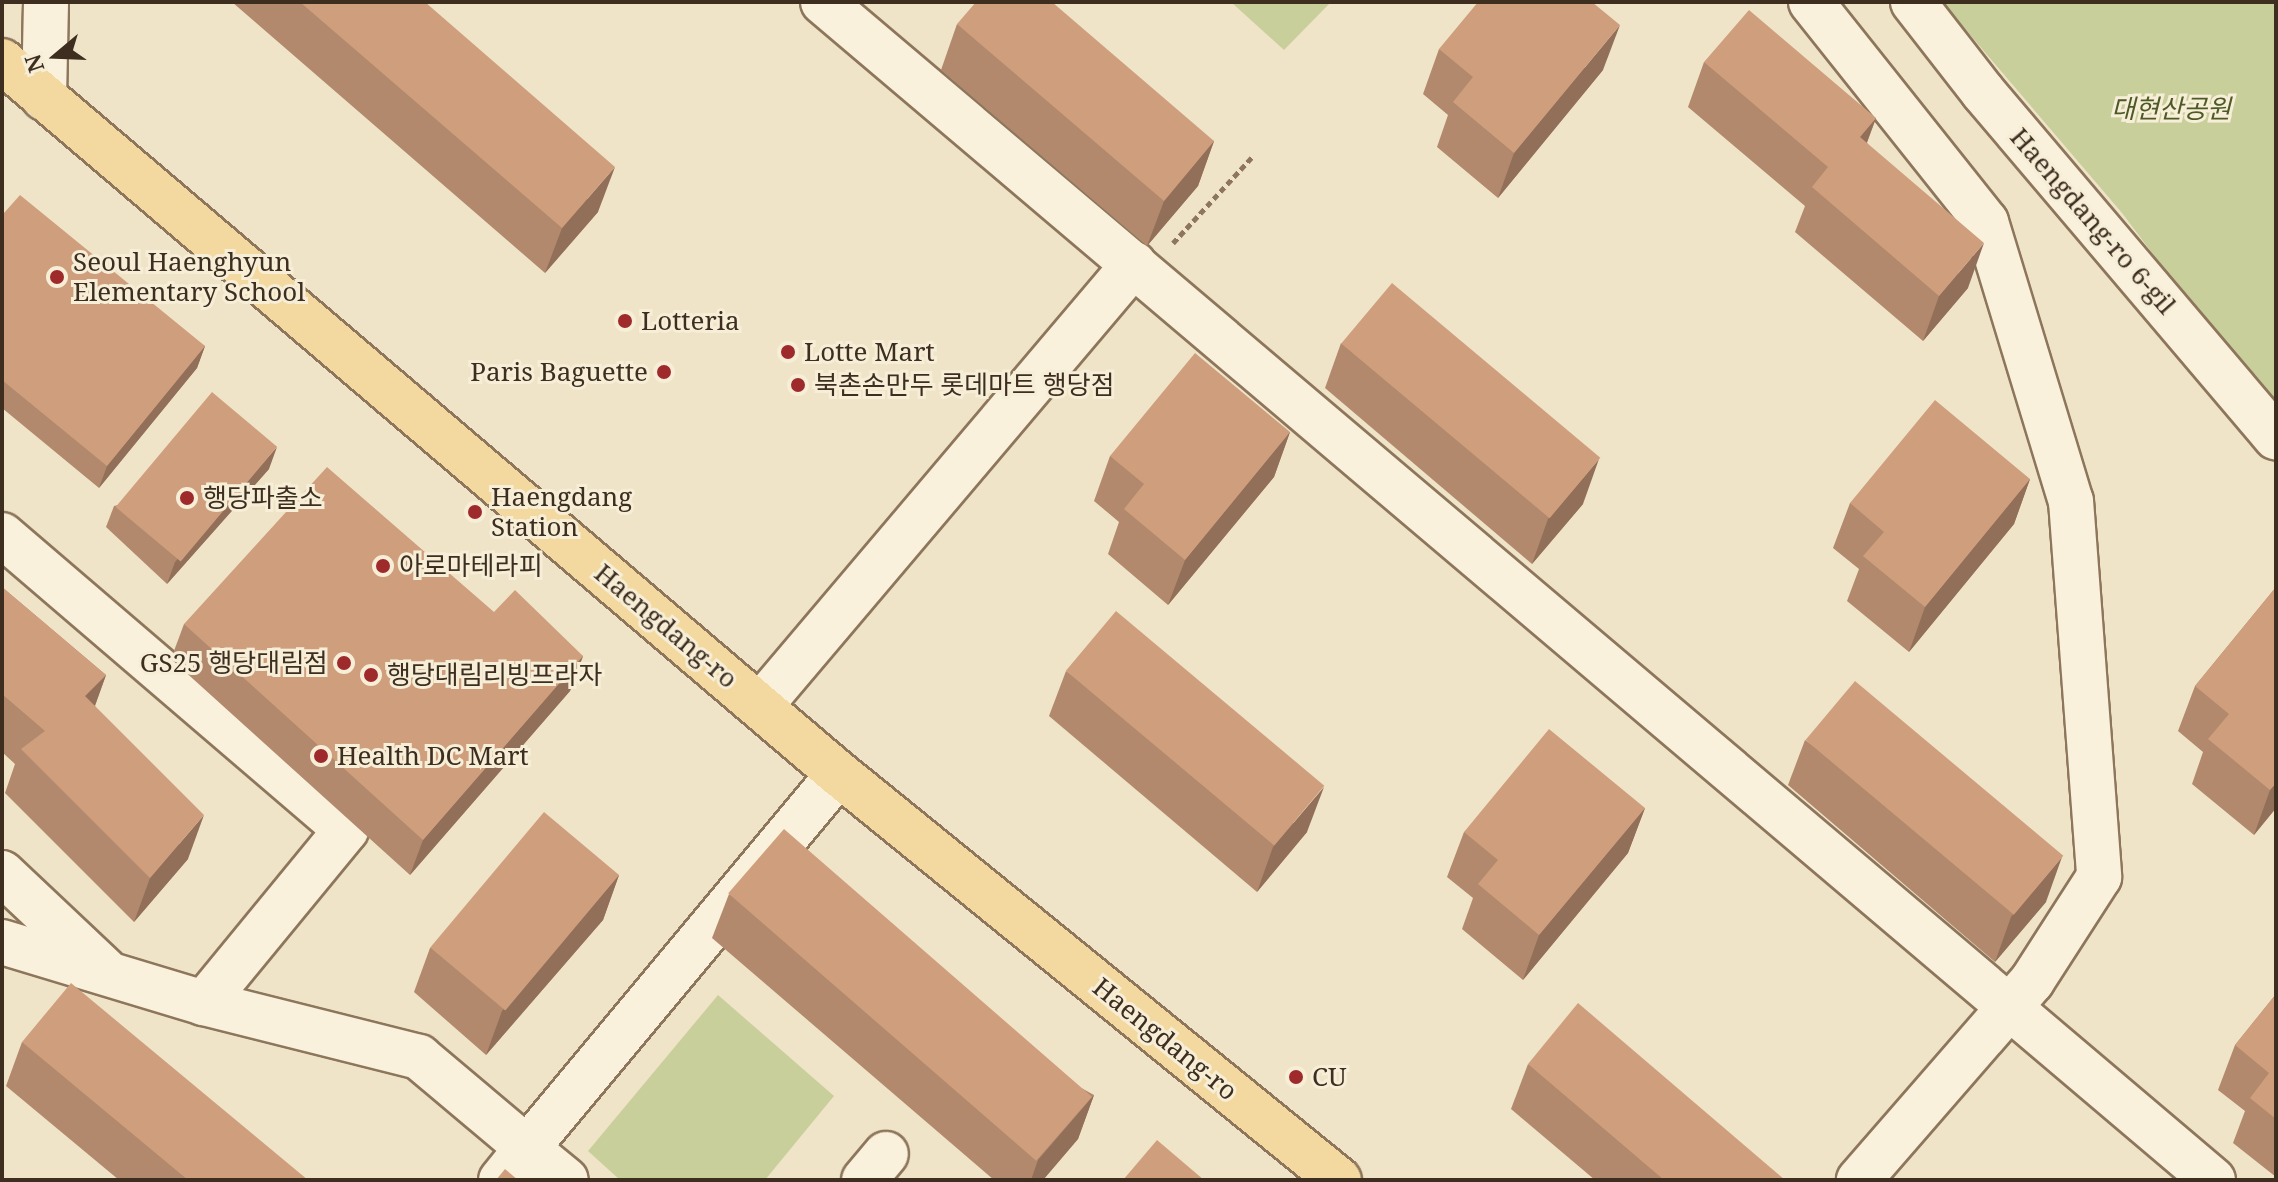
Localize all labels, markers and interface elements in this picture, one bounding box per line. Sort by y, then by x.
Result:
north arrow [16,16,96,96]
text: N [16,51,50,77]
park label: 대현산공원 [2111,93,2231,125]
street label: Haengdang-ro 6-gil [2004,122,2182,320]
place label: Seoul Haenghyun Elementary School [73,246,305,308]
marker: Seoul Haenghyun Elementary School [48,268,66,286]
place label: Lotteria [641,305,740,337]
marker: Lotteria [616,312,634,330]
place label: Lotte Mart [804,336,935,368]
marker: Lotte Mart [779,343,797,361]
place label: Paris Baguette [470,356,648,388]
marker: Paris Baguette [655,363,673,381]
place label: 북촌손만두 롯데마트 행당점 [814,369,1115,401]
marker: 북촌손만두 롯데마트 행당점 [789,376,807,394]
place label: Haengdang Station [491,481,632,542]
place label: 행당파출소 [203,482,323,514]
marker: 행당파출소 [178,489,196,507]
marker: Haengdang Station [466,503,484,521]
place label: 아로마테라피 [399,550,543,582]
marker: 아로마테라피 [374,557,392,575]
street label: Haengdang-ro [588,557,744,695]
place label: GS25 행당대림점 [140,647,328,679]
marker: GS25 행당대림점 [335,654,353,672]
place label: 행당대림리빙프라자 [387,659,602,691]
marker: 행당대림리빙프라자 [362,666,380,684]
place label: Health DC Mart [337,740,529,772]
marker: Health DC Mart [312,747,330,765]
street label: Haengdang-ro [1087,971,1243,1107]
place label: CU [1312,1061,1347,1093]
marker: CU [1287,1068,1305,1086]

